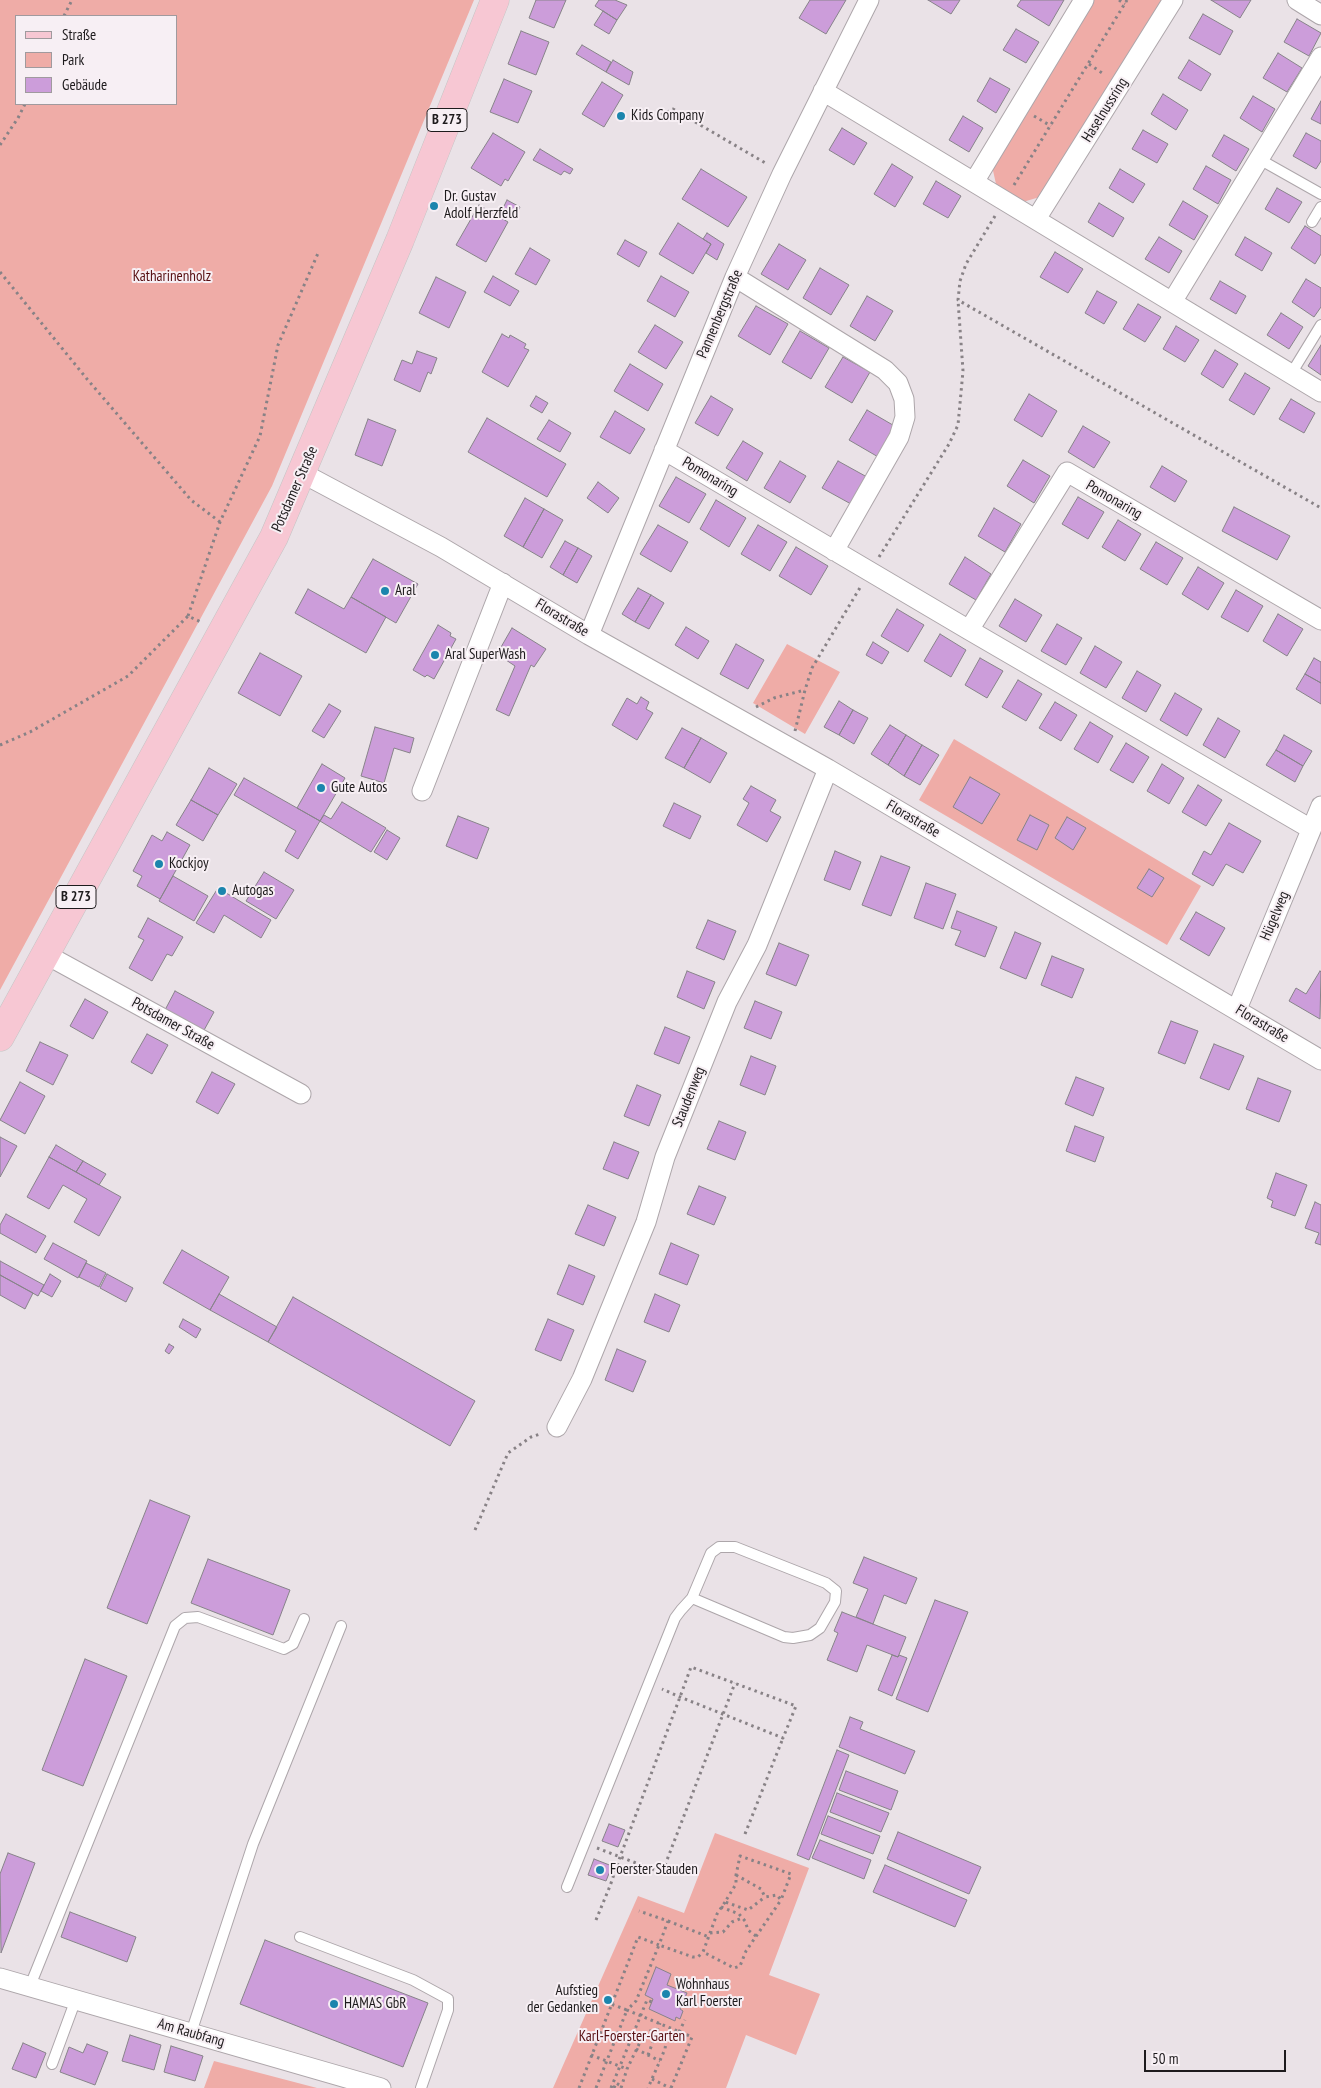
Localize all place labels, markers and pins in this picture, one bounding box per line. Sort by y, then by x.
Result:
place label: Kids Company [631,107,704,125]
marker: Kids Company [615,110,627,122]
place label: Dr. Gustav Adolf Herzfeld [444,188,518,223]
marker: Dr. Gustav Adolf Herzfeld [428,200,440,212]
place label: Aral [395,582,416,600]
marker: Aral [379,585,391,597]
place label: Aral SuperWash [445,646,526,664]
marker: Aral SuperWash [429,649,441,661]
place label: Gute Autos [331,779,387,797]
marker: Gute Autos [315,782,327,794]
place label: Kockjoy [169,855,209,873]
marker: Kockjoy [153,858,165,870]
place label: Autogas [232,882,274,900]
marker: Autogas [216,885,228,897]
place label: Foerster Stauden [610,1861,698,1879]
marker: Foerster Stauden [594,1864,606,1876]
place label: Wohnhaus Karl Foerster [676,1976,742,2011]
place label: Aufstieg der Gedanken [527,1982,598,2017]
marker: Wohnhaus Karl Foerster [660,1988,672,2000]
marker: Aufstieg der Gedanken [602,1994,614,2006]
place label: HAMAS GbR [344,1995,406,2013]
marker: HAMAS GbR [328,1998,340,2010]

